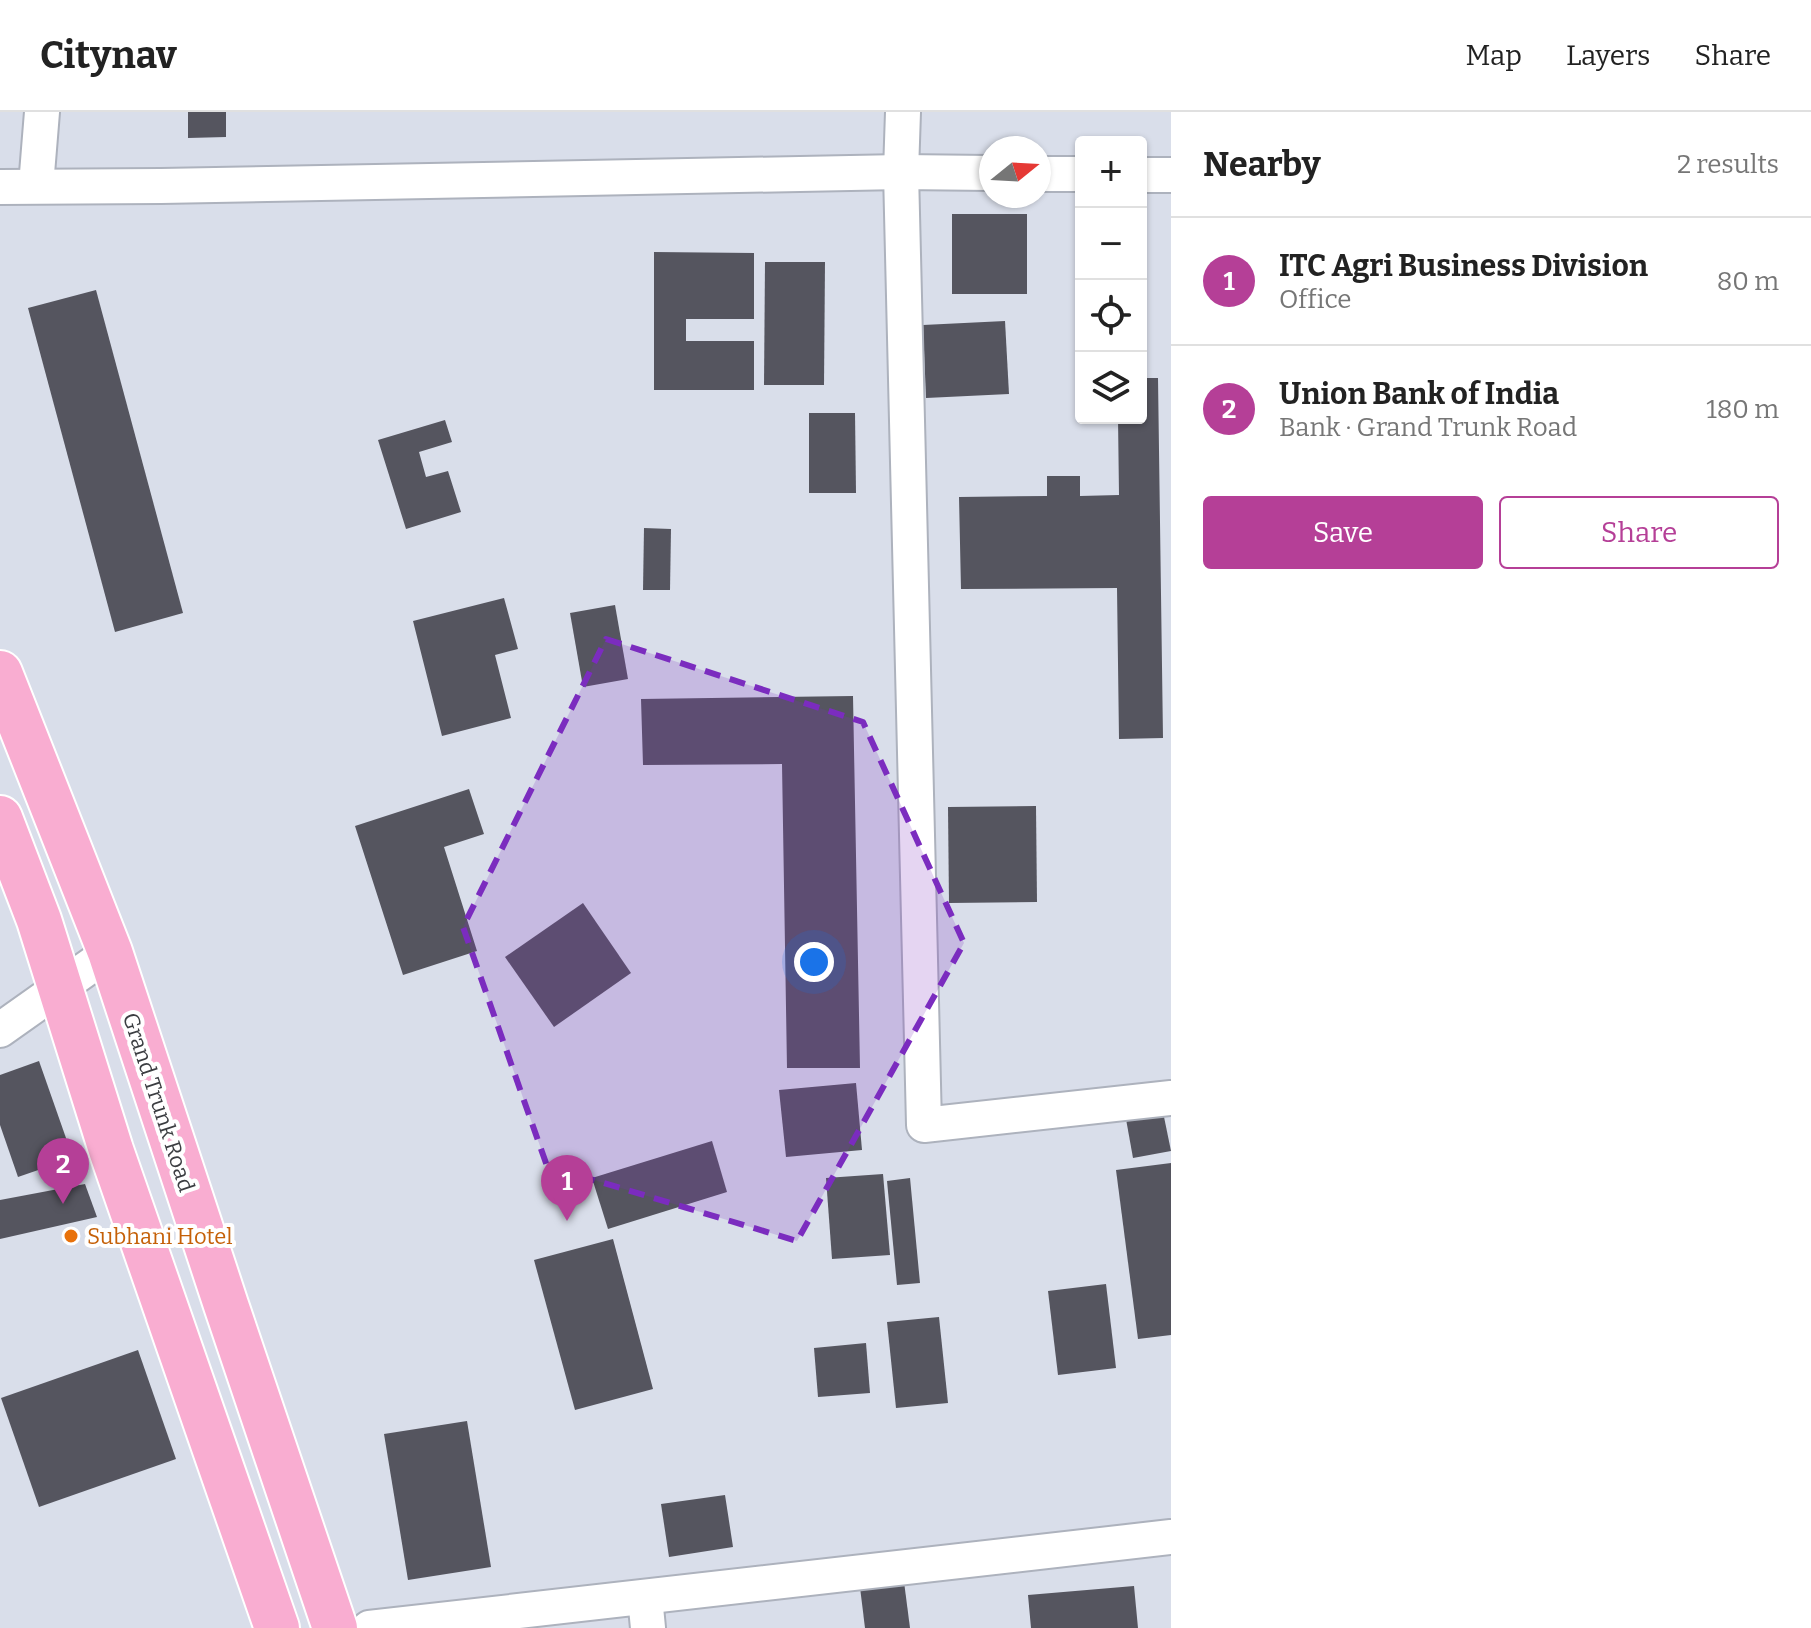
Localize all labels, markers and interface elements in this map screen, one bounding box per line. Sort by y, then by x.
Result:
text: Citynav [40,32,177,78]
text: Map [1465,39,1522,72]
text: Layers [1566,39,1650,72]
text: Share [1694,39,1771,72]
north arrow [979,136,1051,208]
map controls [1075,136,1147,424]
button: + [1075,136,1147,208]
text: Nearby [1203,144,1321,185]
text: 2 results [1677,149,1779,180]
button: − [1075,208,1147,280]
text: ITC Agri Business Division [1279,248,1648,284]
text: 1 [1223,266,1235,297]
text: 80 m [1717,266,1779,297]
button: locate [1075,280,1147,352]
text: Office [1279,284,1351,315]
button: layers [1075,352,1147,424]
text: Union Bank of India [1279,376,1559,412]
text: 2 [1222,394,1236,425]
text: 180 m [1706,394,1779,425]
text: Bank · Grand Trunk Road [1279,412,1577,443]
button: Save [1203,496,1483,569]
button: Share [1499,496,1779,569]
your location [794,942,834,982]
street label: Grand Trunk Road [117,1009,200,1195]
pin: 2 [37,1138,89,1204]
pin: 1 [541,1155,593,1221]
place label: Subhani Hotel [87,1223,233,1250]
marker: Subhani Hotel [62,1227,80,1245]

